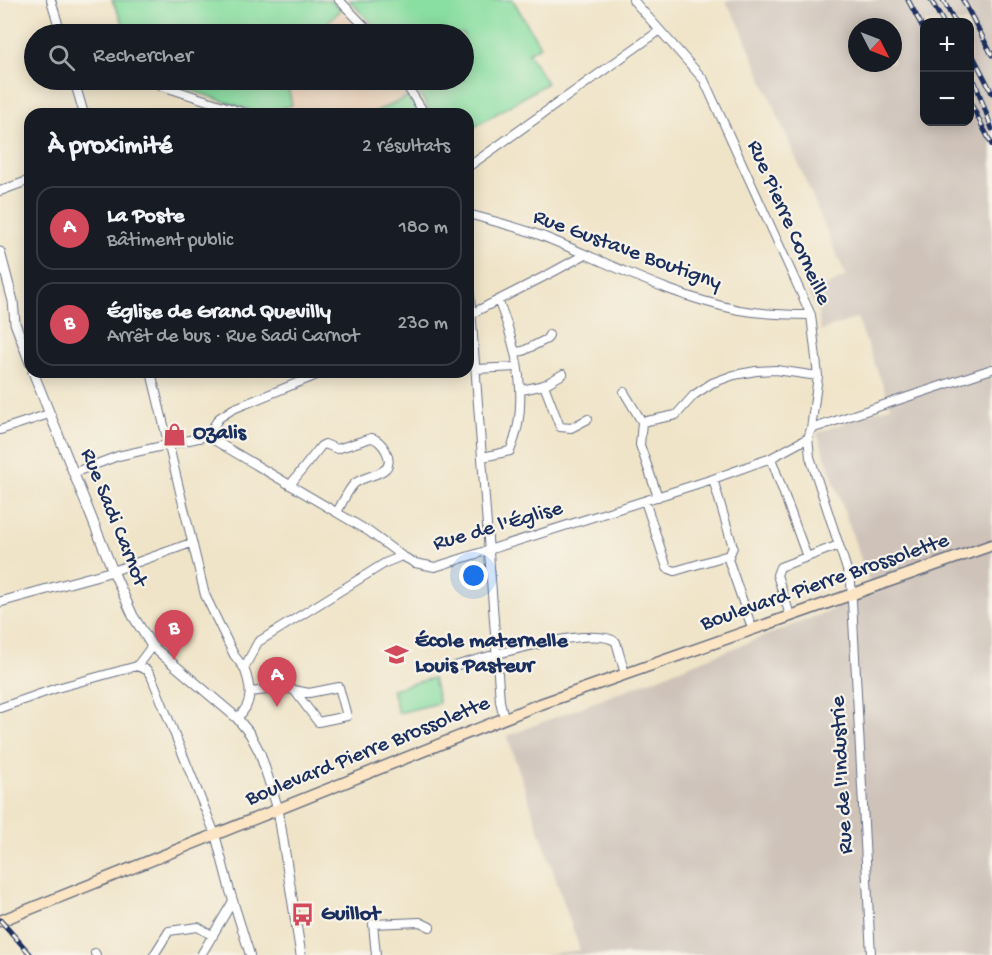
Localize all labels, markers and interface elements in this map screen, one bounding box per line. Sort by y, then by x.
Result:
north arrow [848,18,902,72]
map controls [920,18,974,126]
button: + [920,18,974,72]
search box [24,24,474,90]
icon: search [45,41,78,74]
text: Rechercher [93,44,193,70]
button: − [920,72,974,126]
text: À proximité [48,132,172,163]
text: 2 résultats [362,136,450,159]
street label: Rue Pierre Corneille [740,137,836,310]
text: La Poste [107,204,184,230]
street label: Rue Gustave Boutigny [529,205,725,297]
text: A [64,217,75,240]
text: 180 m [399,217,448,240]
text: Bâtiment public [107,230,233,253]
text: Église de Grand Quevilly [107,300,331,326]
text: B [64,313,75,336]
text: 230 m [398,313,448,336]
text: Arrêt de bus · Rue Sadi Carnot [107,326,359,349]
shop icon: Ozalis [162,421,188,447]
place label: Ozalis [193,421,248,447]
street label: Rue Sadi Carnot [74,445,153,593]
street label: Rue de l'Église [430,496,566,558]
street label: Boulevard Pierre Brossolette [696,528,953,638]
your location [459,561,488,590]
pin: B [154,610,194,660]
place label: École maternelle Louis Pasteur [415,629,568,680]
school or university icon: École maternelle Louis Pasteur [384,642,410,668]
pin: A [258,658,296,707]
street label: Boulevard Pierre Brossolette [241,691,494,813]
street label: Rue de l'Industrie [826,695,860,855]
bus stop icon: Guillot [290,902,316,928]
place label: Guillot [321,902,382,928]

